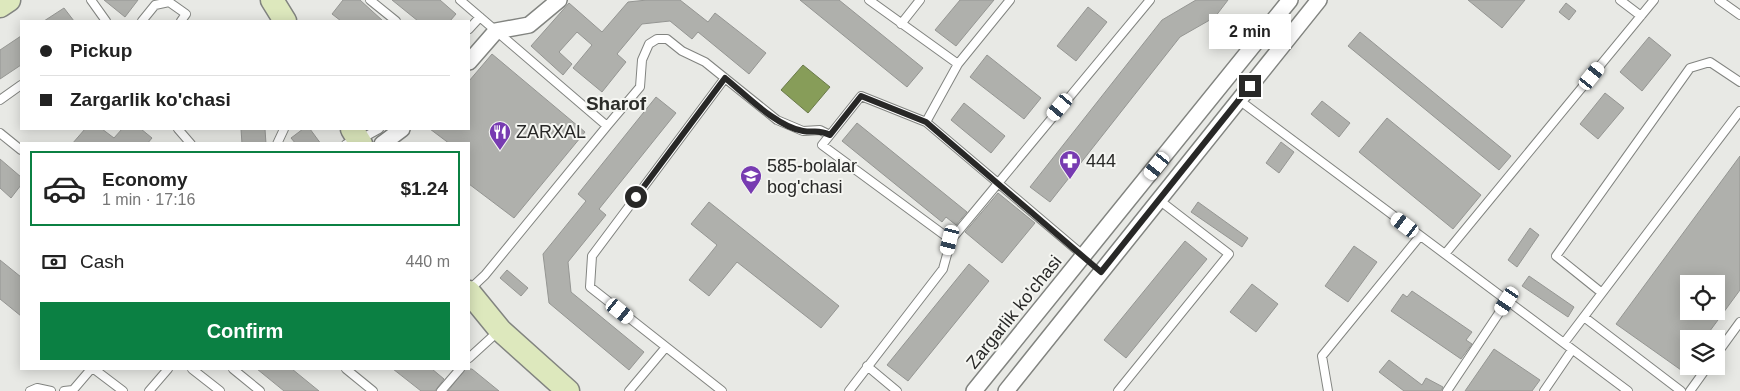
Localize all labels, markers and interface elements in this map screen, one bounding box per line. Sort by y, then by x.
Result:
callout: 2 min [1209,13,1291,48]
text: 2 min [1229,23,1271,40]
text: Pickup [70,40,132,61]
car [1576,60,1607,92]
route end [1239,75,1261,97]
text: Zargarlik ko'chasi [70,89,231,110]
car [1044,91,1075,123]
district label: Sharof [586,93,647,114]
restaurant icon: ZARXAL [488,120,512,151]
place label: ZARXAL [516,122,586,142]
pharmacy icon: 444 [1058,149,1082,180]
car [1141,150,1172,182]
place label: 444 [1086,151,1116,171]
place label: 585-bolalar bog'chasi [767,156,857,197]
school or university icon: 585-bolalar bog'chasi [739,164,763,195]
icon: car [42,166,87,211]
text: Economy [102,169,188,190]
text: $1.24 [400,178,448,199]
route start [625,186,647,208]
text: 1 min · 17:16 [102,191,195,208]
car [1388,210,1421,240]
car [939,224,960,256]
icon: cash [40,248,68,276]
text: Cash [80,251,124,272]
street label: Zargarlik ko'chasi [962,252,1066,372]
text: 440 m [406,253,450,270]
map controls [1680,275,1725,375]
button: locate [1680,275,1725,320]
car [1492,284,1521,318]
car [603,296,636,326]
button: Confirm [40,302,450,360]
button: layers [1680,330,1725,375]

